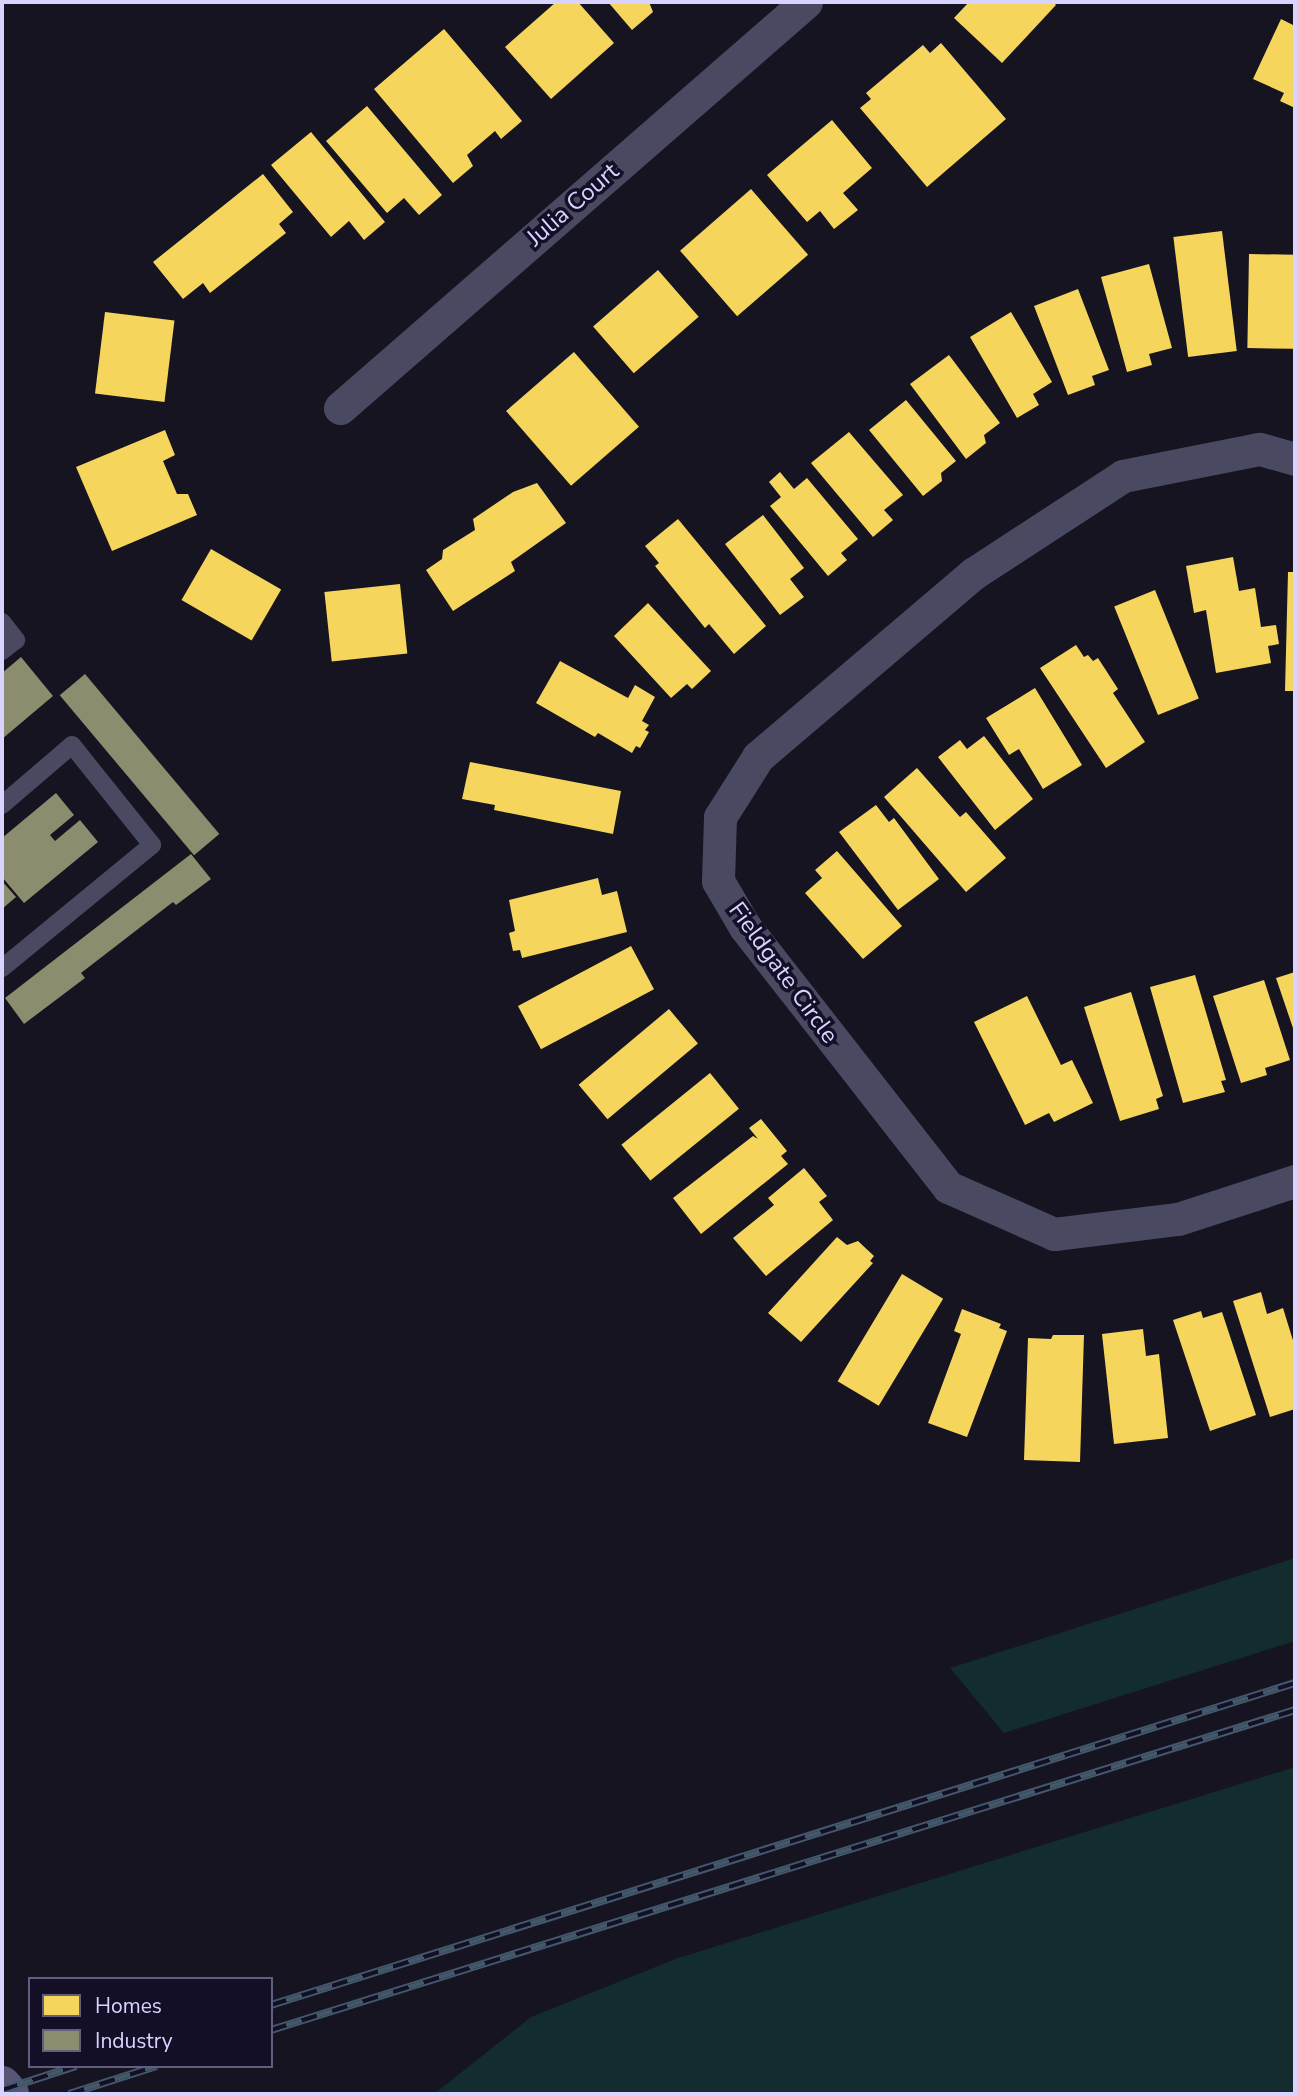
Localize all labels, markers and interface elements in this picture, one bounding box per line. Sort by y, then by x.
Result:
street label: Julia Court [521,157,625,253]
street label: Fieldgate Circle [722,897,844,1049]
legend [28,1977,273,2068]
text: Homes [95,1992,162,2020]
text: Industry [95,2027,173,2055]

